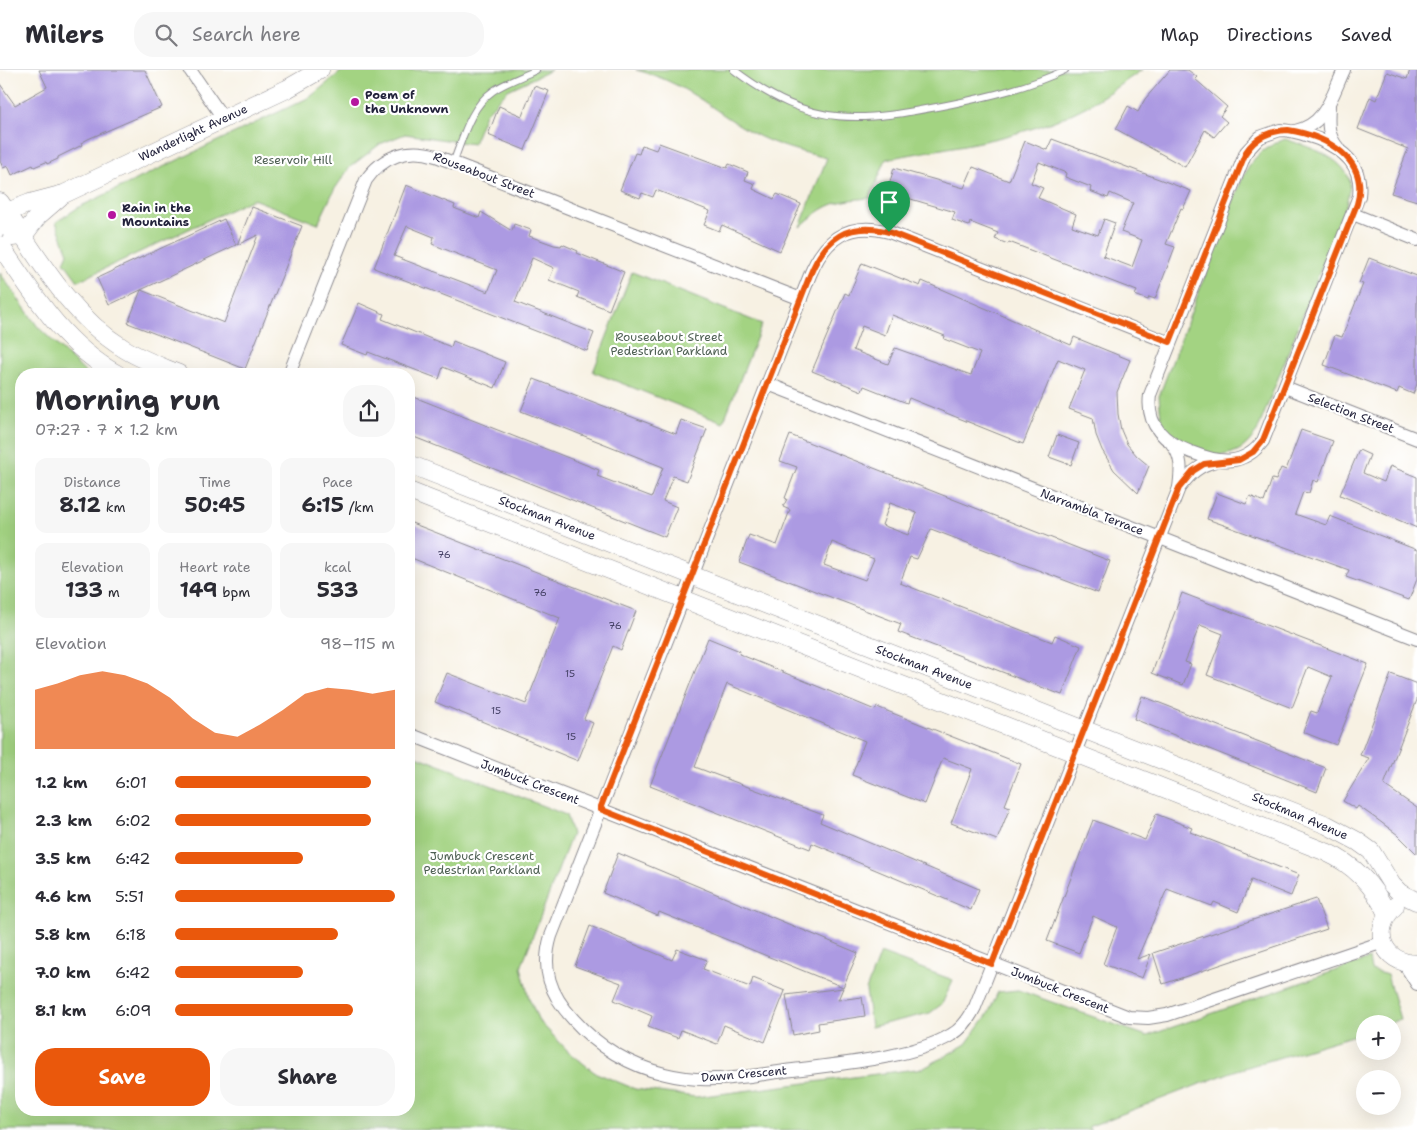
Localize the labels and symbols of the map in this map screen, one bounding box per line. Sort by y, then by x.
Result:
place label: Poem of the Unknown [365,87,448,117]
marker: Poem of the Unknown [349,96,361,108]
street label: Wanderlight Avenue [136,101,250,165]
street label: Rouseabout Street [431,148,537,202]
park label: Reservoir Hill [254,152,332,168]
pin [868,181,910,232]
place label: Rain in the Mountains [122,200,191,230]
marker: Rain in the Mountains [106,209,118,221]
park label: Rouseabout Street Pedestrian Parkland [611,329,728,359]
street label: Selection Street [1306,389,1396,437]
street label: Narrambla Terrace [1038,485,1146,539]
street label: Stockman Avenue [496,492,598,544]
house number: 76 [437,548,451,561]
house number: 76 [533,586,547,599]
house number: 76 [608,619,622,632]
street label: Stockman Avenue [873,641,975,693]
house number: 15 [565,667,575,680]
house number: 15 [491,704,501,717]
house number: 15 [566,730,576,743]
street label: Jumbuck Crescent [478,756,582,808]
street label: Stockman Avenue [1250,789,1351,844]
park label: Jumbuck Crescent Pedestrian Parkland [424,848,541,878]
street label: Jumbuck Crescent [1009,963,1111,1017]
street label: Dawn Crescent [700,1062,788,1086]

